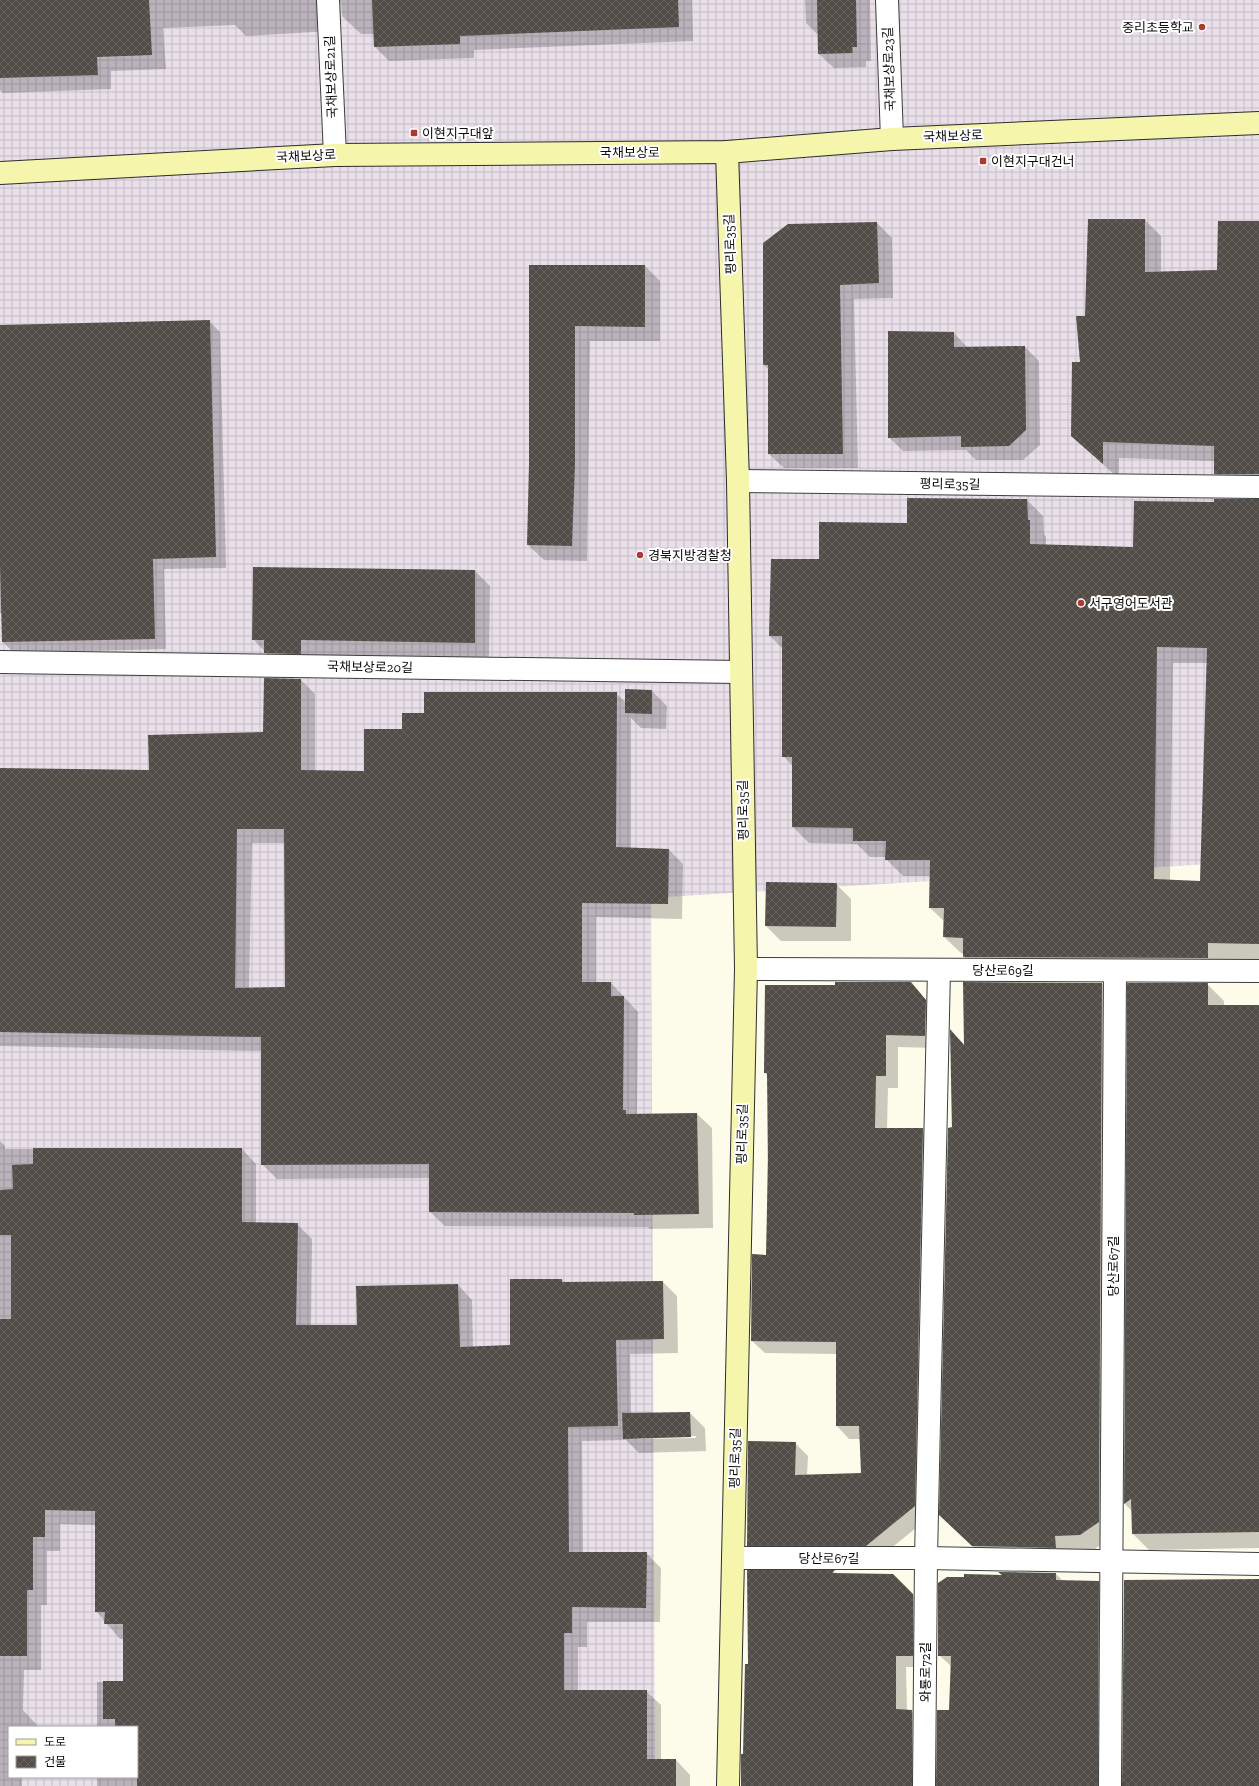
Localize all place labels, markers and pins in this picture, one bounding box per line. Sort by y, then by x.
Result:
place label: 중리초등학교 [1122,20,1194,35]
marker: 중리초등학교 [1197,22,1207,32]
place label: 이현지구대앞 [422,126,494,141]
marker: 이현지구대앞 [409,128,419,138]
place label: 이현지구대건너 [991,154,1075,169]
marker: 이현지구대건너 [978,156,988,166]
place label: 경북지방경찰청 [648,548,732,563]
marker: 경북지방경찰청 [635,550,645,560]
place label: 서구영어도서관 [1089,596,1173,611]
marker: 서구영어도서관 [1076,598,1086,608]

